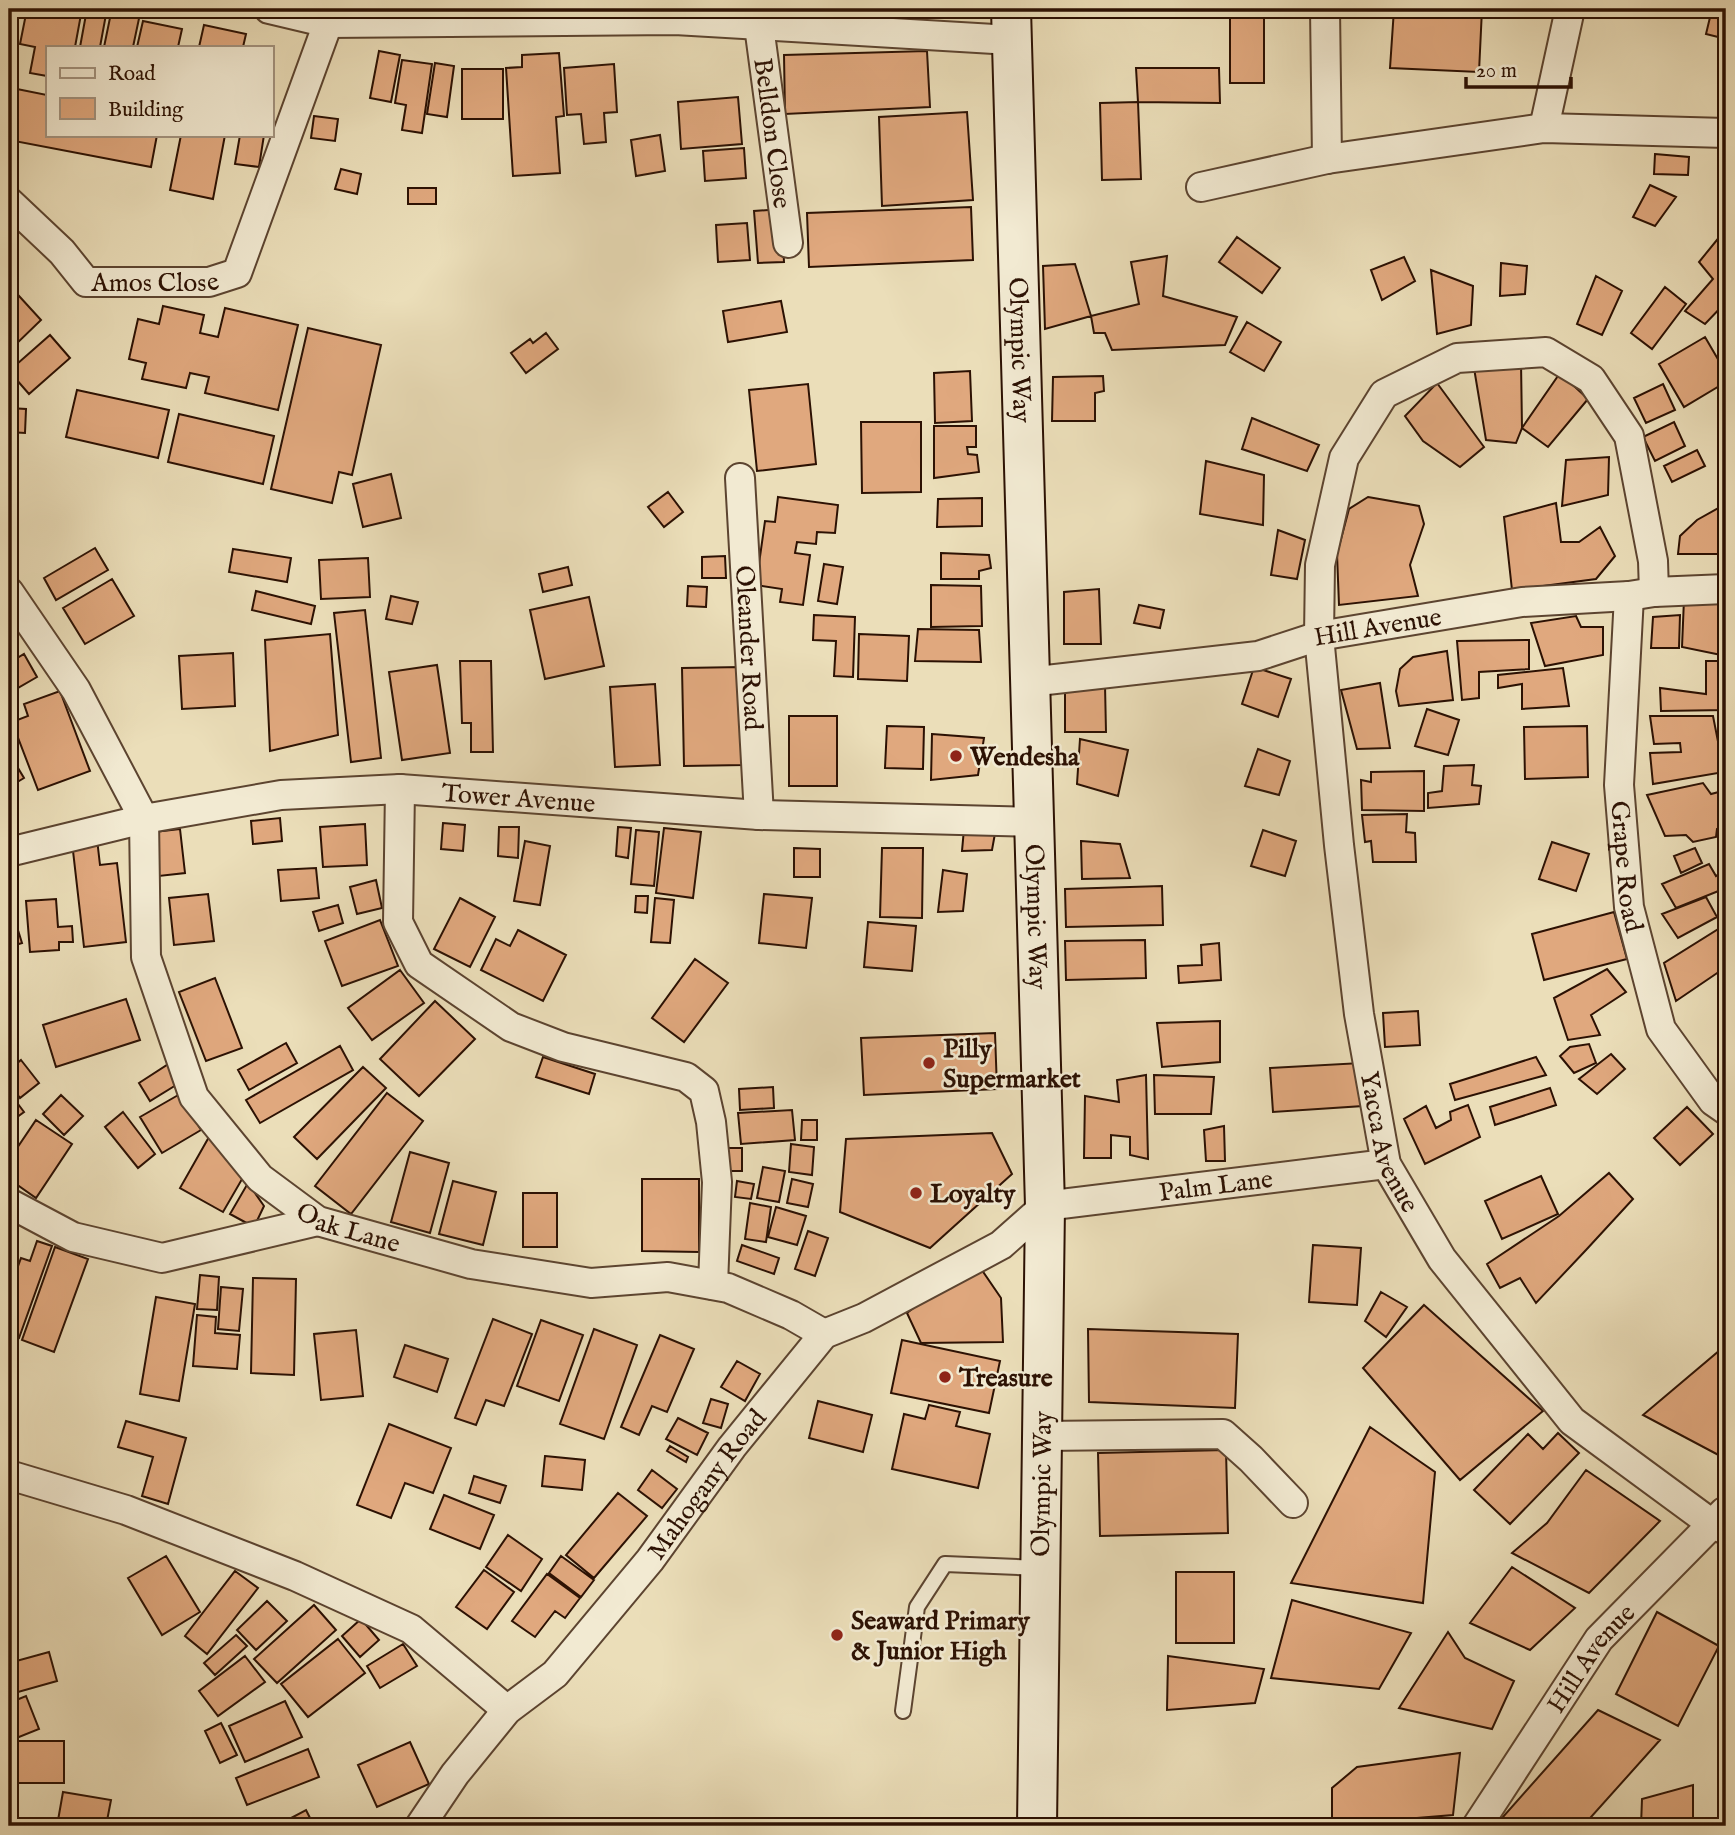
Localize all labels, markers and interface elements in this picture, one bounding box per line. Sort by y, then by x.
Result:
legend [46,46,273,136]
scale bar [1466,46,1570,90]
street label: Belldon Close [745,56,798,210]
text: 20 m [1476,58,1517,85]
text: Road [108,61,156,88]
text: Building [108,97,184,124]
street label: Amos Close [90,265,223,300]
street label: Olympic Way [1001,277,1038,423]
street label: Oleander Road [727,564,769,731]
street label: Hill Avenue [1312,601,1444,655]
place label: Wendesha [969,741,1080,774]
marker: Wendesha [948,748,964,764]
street label: Tower Avenue [440,777,596,821]
street label: Grape Road [1602,799,1650,936]
street label: Olympic Way [1017,843,1054,990]
place label: Pilly Supermarket [943,1033,1081,1096]
marker: Pilly Supermarket [921,1055,937,1071]
street label: Yacca Avenue [1352,1069,1426,1219]
street label: Palm Lane [1157,1163,1275,1210]
place label: Loyalty [930,1178,1016,1211]
marker: Loyalty [908,1185,924,1201]
street label: Oak Lane [289,1195,404,1261]
place label: Treasure [958,1362,1053,1395]
marker: Treasure [937,1369,953,1385]
street label: Mahogany Road [641,1403,774,1567]
street label: Olympic Way [1025,1411,1060,1557]
street label: Hill Avenue [1540,1597,1643,1720]
place label: Seaward Primary & Junior High [851,1605,1031,1668]
marker: Seaward Primary & Junior High [829,1627,845,1643]

